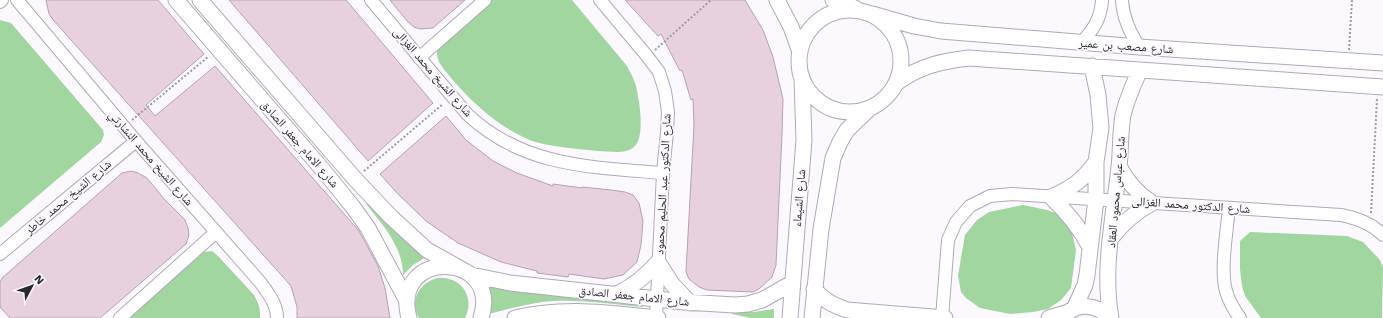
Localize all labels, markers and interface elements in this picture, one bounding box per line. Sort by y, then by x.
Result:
street label: شارع الشيخ محمد الغزالى [390,24,476,120]
street label: شارع مصعب بن عمير [1077,36,1174,57]
street label: شارع الامام جعفر الصادق [258,97,342,191]
street label: شارع الشيخ محمد النشارتي [103,107,196,211]
street label: شارع الدكتور عبد الحليم محمود [652,113,675,255]
street label: شارع عباس محمود العقاد [1104,136,1129,248]
street label: شارع الشيخ محمد خاطر [21,157,115,239]
street label: شارع الشيماء [790,168,809,228]
street label: شارع الدكتور محمد الغزالى [1131,194,1251,217]
north arrow [12,266,52,306]
text: N [32,272,47,287]
street label: شارع الامام جعفر الصادق [578,283,690,310]

